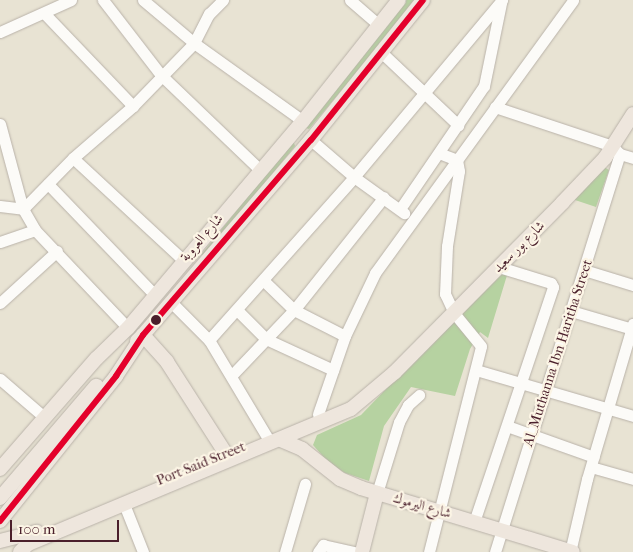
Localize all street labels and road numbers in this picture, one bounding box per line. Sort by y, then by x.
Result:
street label: شارع العروبة [177,211,227,265]
street label: شارع بور سعيد [490,218,548,276]
street label: Al_Muthanna Ibn Haritha Street [520,257,596,449]
street label: Port Said Street [154,439,248,489]
street label: شارع اليرموك [391,490,453,522]

